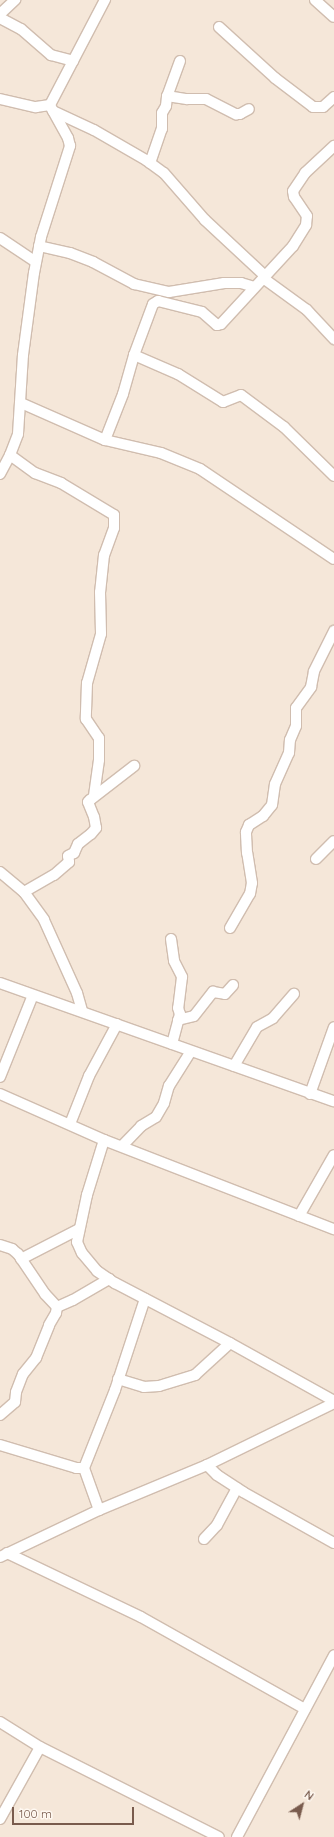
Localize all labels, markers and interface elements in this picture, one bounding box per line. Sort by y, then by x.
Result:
north arrow [282,1785,322,1825]
text: N [302,1787,316,1803]
scale bar [14,1799,136,1825]
text: 100 m [19,1806,52,1821]

